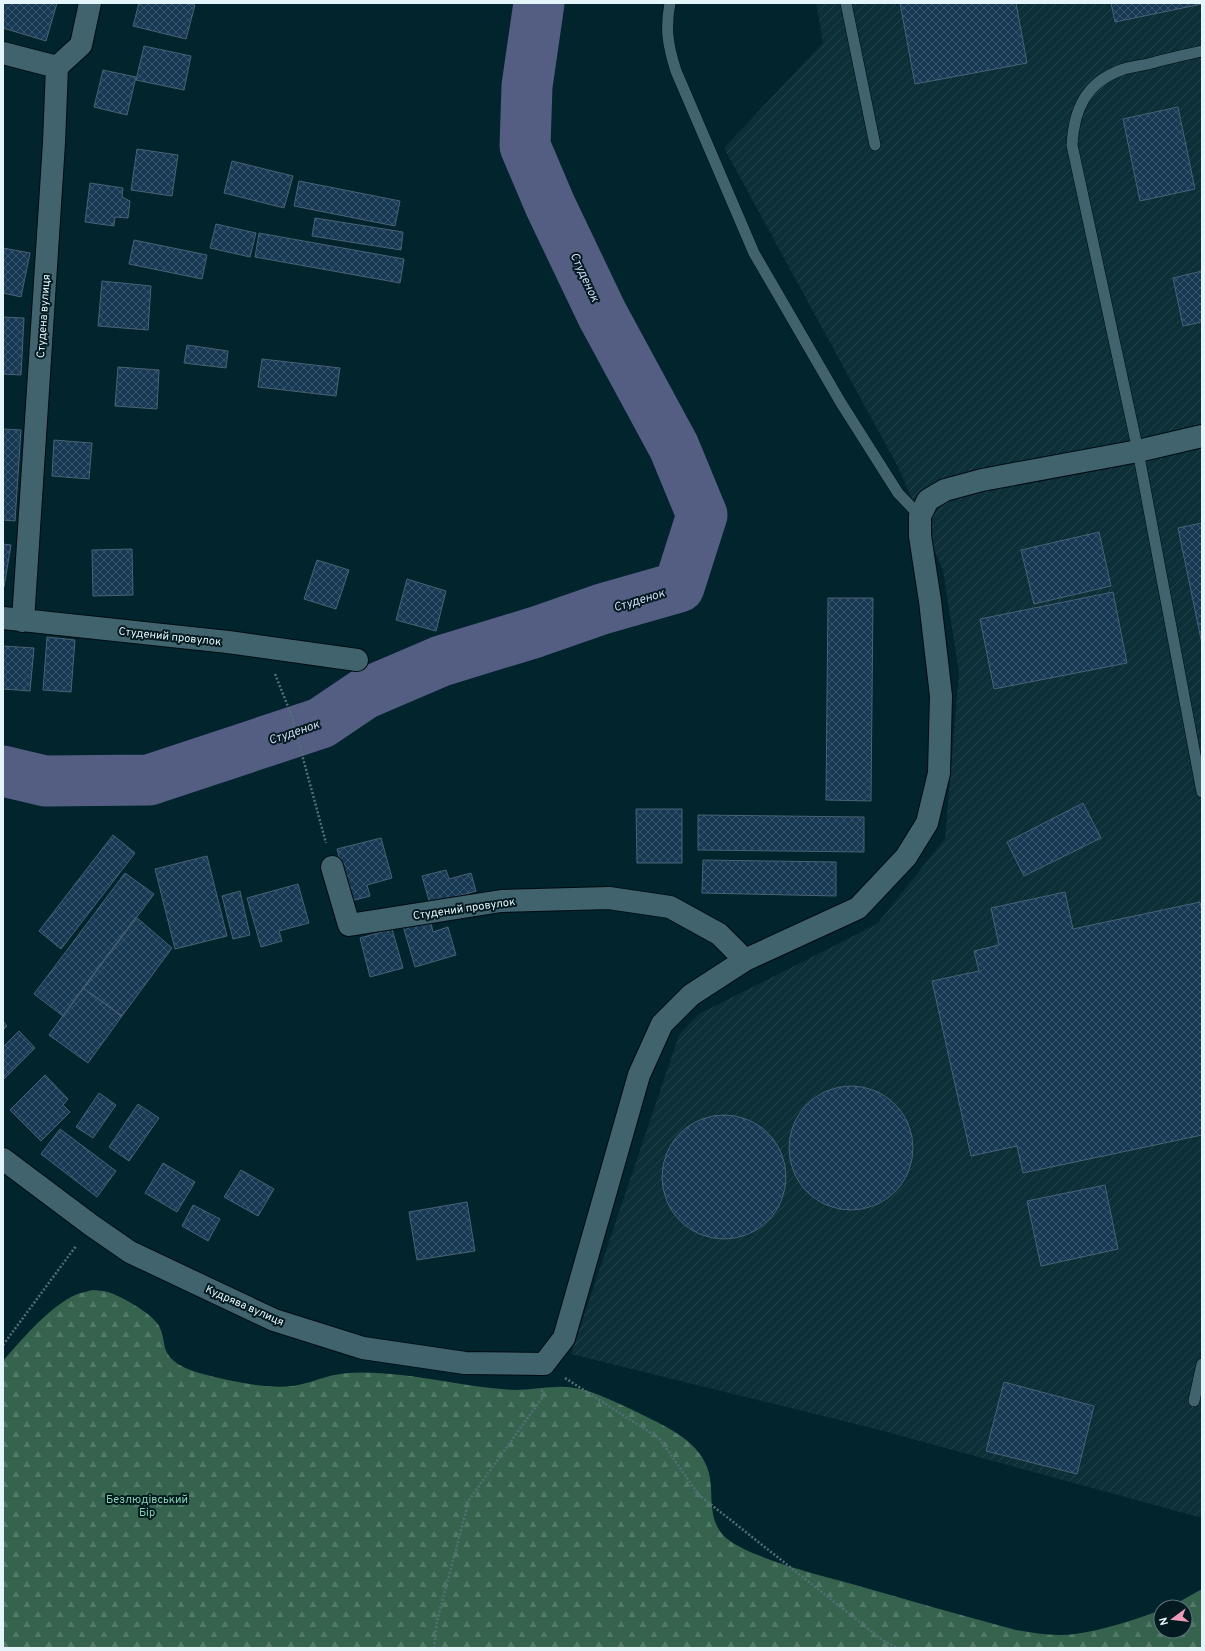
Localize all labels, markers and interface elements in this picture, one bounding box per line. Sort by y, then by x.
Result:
water label: Студенок [566,250,603,305]
street label: Студена вулиця [34,274,54,358]
water label: Студенок [612,586,667,616]
street label: Студений провулок [118,625,222,649]
water label: Студенок [267,717,322,749]
street label: Студений провулок [412,895,516,923]
street label: Кудрява вулиця [203,1282,286,1330]
park label: Безлюдівський Бір [106,1493,188,1520]
north arrow [1153,1599,1193,1639]
text: N [1157,1616,1172,1627]

